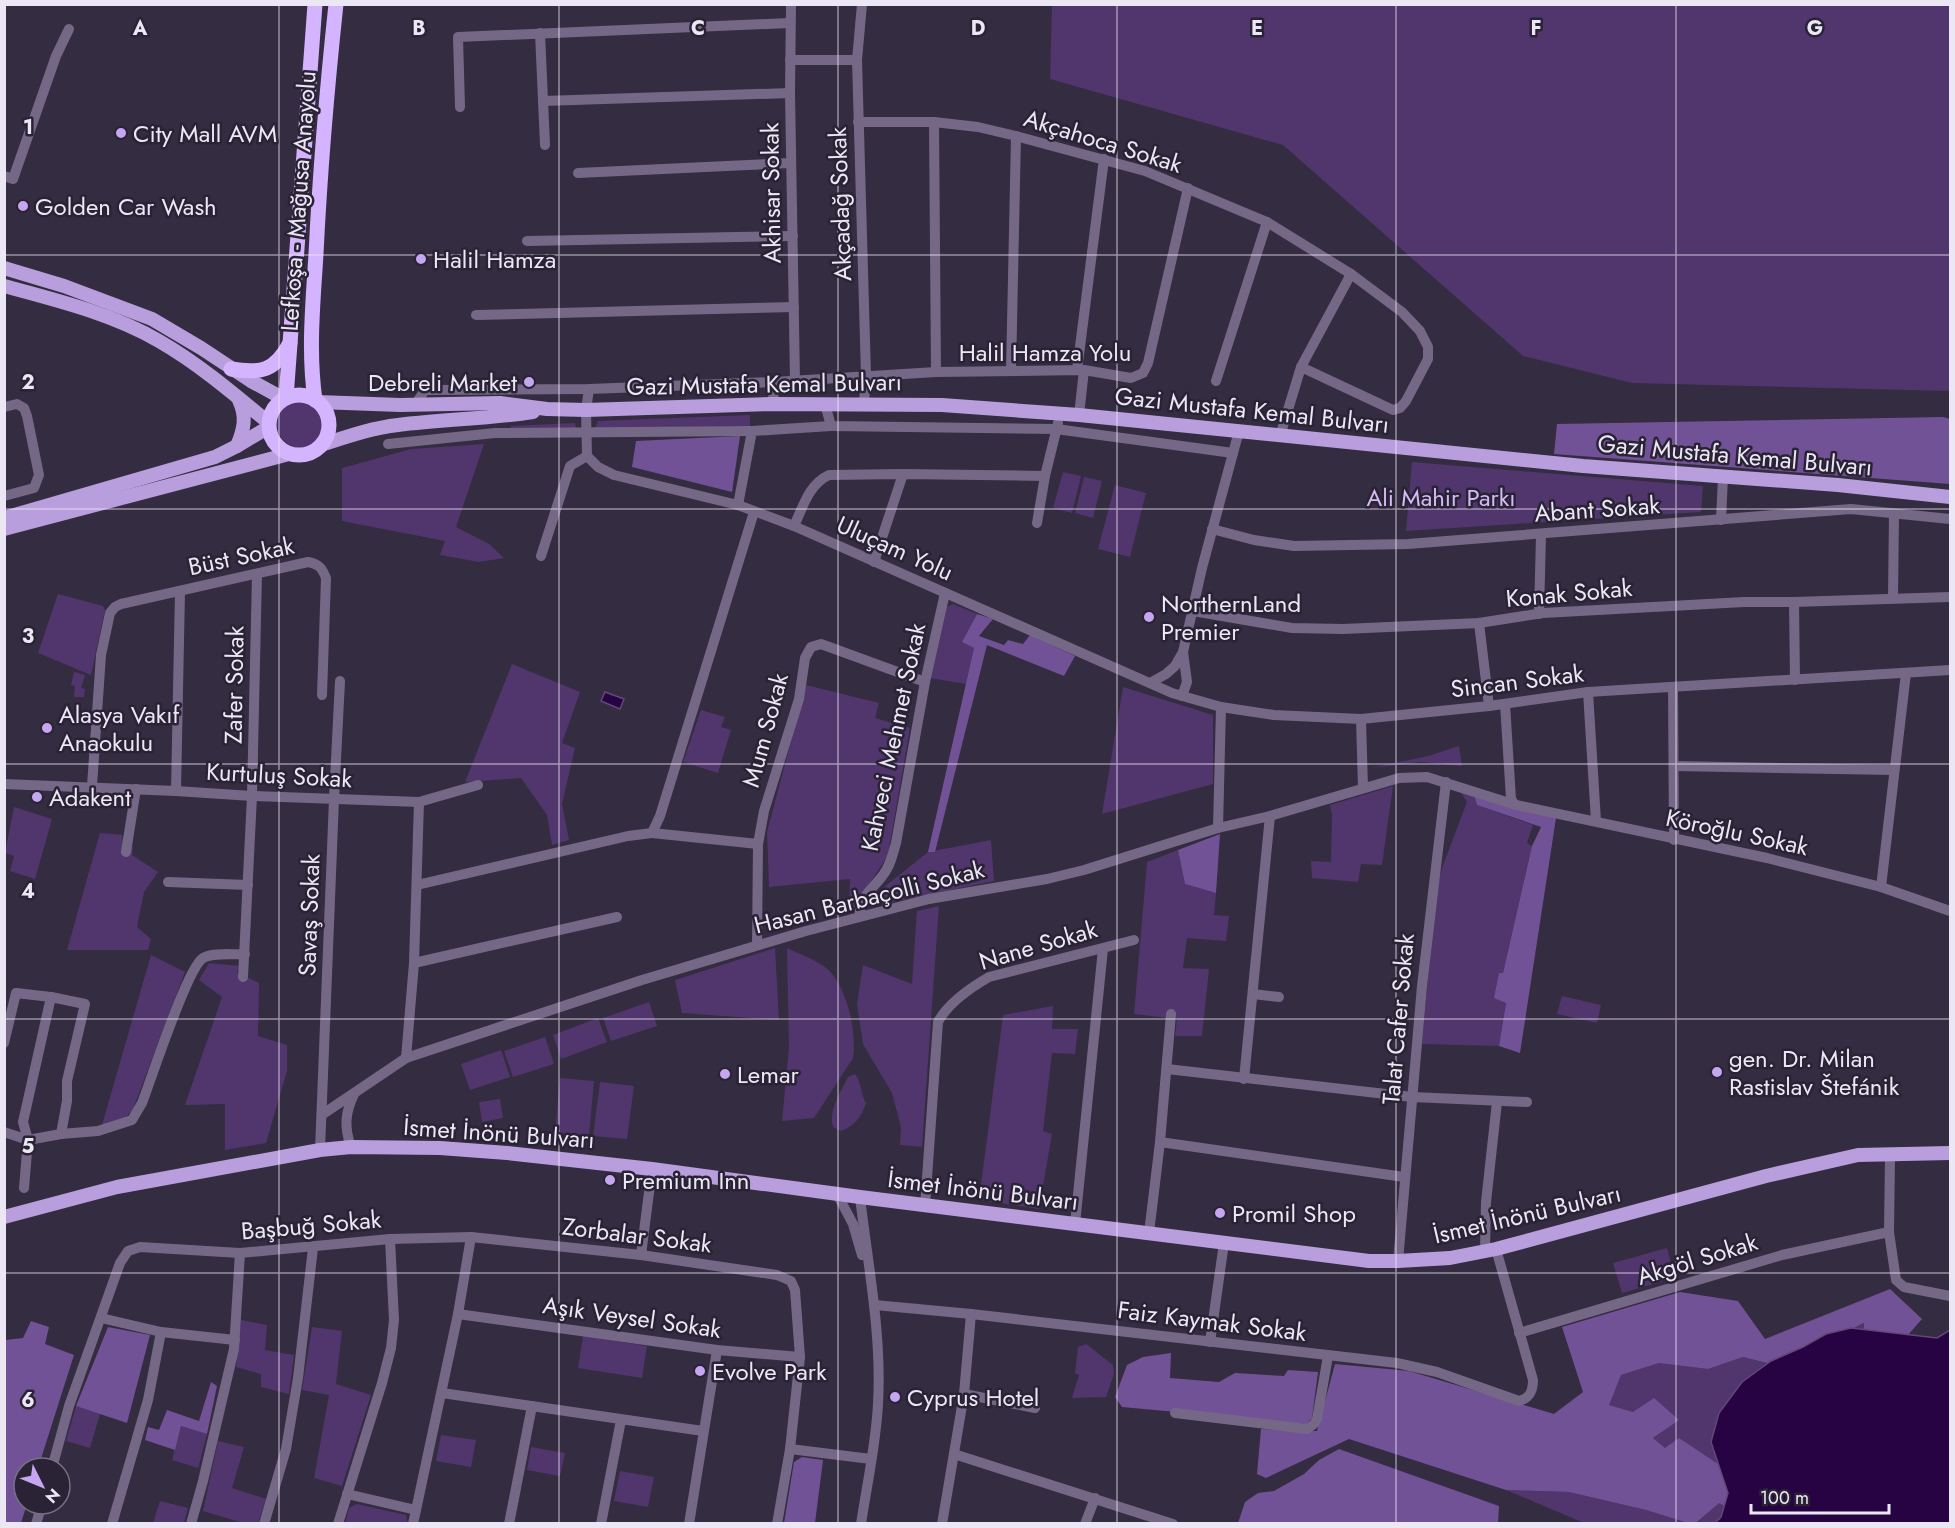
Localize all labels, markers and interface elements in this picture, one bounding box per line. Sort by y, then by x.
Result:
text: A [132,14,148,43]
text: B [412,14,426,43]
text: C [691,14,705,43]
text: D [971,14,985,43]
text: E [1251,14,1263,43]
text: F [1530,14,1542,43]
text: G [1807,14,1823,43]
street label: Lefkoşa - Mağusa Anayolu [271,70,325,332]
street label: Akçahoca Sokak [1020,100,1187,182]
text: 1 [23,113,33,142]
place label: City Mall AVM [133,116,277,151]
street label: Akhisar Sokak [752,122,790,264]
marker: City Mall AVM [114,126,128,140]
street label: Akçadağ Sokak [820,126,860,282]
place label: Golden Car Wash [35,189,217,224]
marker: Golden Car Wash [16,199,30,213]
place label: Halil Hamza [433,242,556,277]
marker: Halil Hamza [414,252,428,266]
street label: Halil Hamza Yolu [959,335,1131,370]
street label: Gazi Mustafa Kemal Bulvarı [626,364,902,404]
place label: Debreli Market [368,365,517,400]
text: 2 [21,368,35,397]
marker: Debreli Market [522,375,536,389]
street label: Gazi Mustafa Kemal Bulvarı [1113,378,1391,442]
street label: Gazi Mustafa Kemal Bulvarı [1596,426,1874,484]
park label: Ali Mahir Parkı [1366,480,1516,515]
street label: Abant Sokak [1533,487,1661,531]
street label: Uluçam Yolu [831,507,959,589]
street label: Büst Sokak [185,528,298,584]
street label: Konak Sokak [1504,570,1634,616]
place label: NorthernLand Premier [1161,586,1301,649]
marker: NorthernLand Premier [1142,610,1156,624]
street label: Kahveci Mehmet Sokak [852,619,934,854]
text: 3 [22,622,34,651]
street label: Zafer Sokak [215,625,253,744]
street label: Sincan Sokak [1448,655,1586,707]
street label: Mum Sokak [733,669,797,791]
place label: Alasya Vakıf Anaokulu [59,697,181,760]
marker: Alasya Vakıf Anaokulu [40,721,54,735]
street label: Kurtuluş Sokak [205,754,353,796]
place label: Adakent [49,780,131,815]
marker: Adakent [30,790,44,804]
street label: Köroğlu Sokak [1663,800,1812,864]
street label: Hasan Barbaçolli Sokak [750,851,988,943]
street label: Savaş Sokak [289,853,329,977]
text: 4 [21,877,35,906]
street label: Nane Sokak [975,911,1102,979]
street label: Talat Cafer Sokak [1373,931,1423,1106]
place label: gen. Dr. Milan Rastislav Štefánik [1729,1041,1900,1104]
place label: Lemar [737,1057,799,1092]
marker: gen. Dr. Milan Rastislav Štefánik [1710,1065,1724,1079]
marker: Lemar [718,1067,732,1081]
street label: İsmet İnönü Bulvarı [402,1109,596,1157]
text: 5 [22,1132,35,1161]
street label: İsmet İnönü Bulvarı [886,1161,1080,1219]
place label: Premium Inn [622,1163,749,1198]
marker: Premium Inn [603,1173,617,1187]
street label: İsmet İnönü Bulvarı [1430,1175,1624,1253]
place label: Promil Shop [1232,1196,1356,1231]
street label: Başbuğ Sokak [239,1201,383,1249]
marker: Promil Shop [1213,1206,1227,1220]
street label: Zorbalar Sokak [560,1208,714,1262]
street label: Akgöl Sokak [1632,1224,1762,1294]
street label: Aşık Veysel Sokak [541,1287,724,1347]
street label: Faiz Kaymak Sokak [1116,1292,1309,1350]
place label: Evolve Park [712,1354,827,1389]
marker: Evolve Park [693,1364,707,1378]
place label: Cyprus Hotel [907,1380,1039,1415]
text: 6 [21,1386,35,1415]
marker: Cyprus Hotel [888,1390,902,1404]
north arrow [12,1456,72,1516]
scale bar [1751,1477,1889,1515]
text: N [40,1483,65,1508]
text: 100 m [1760,1485,1809,1511]

